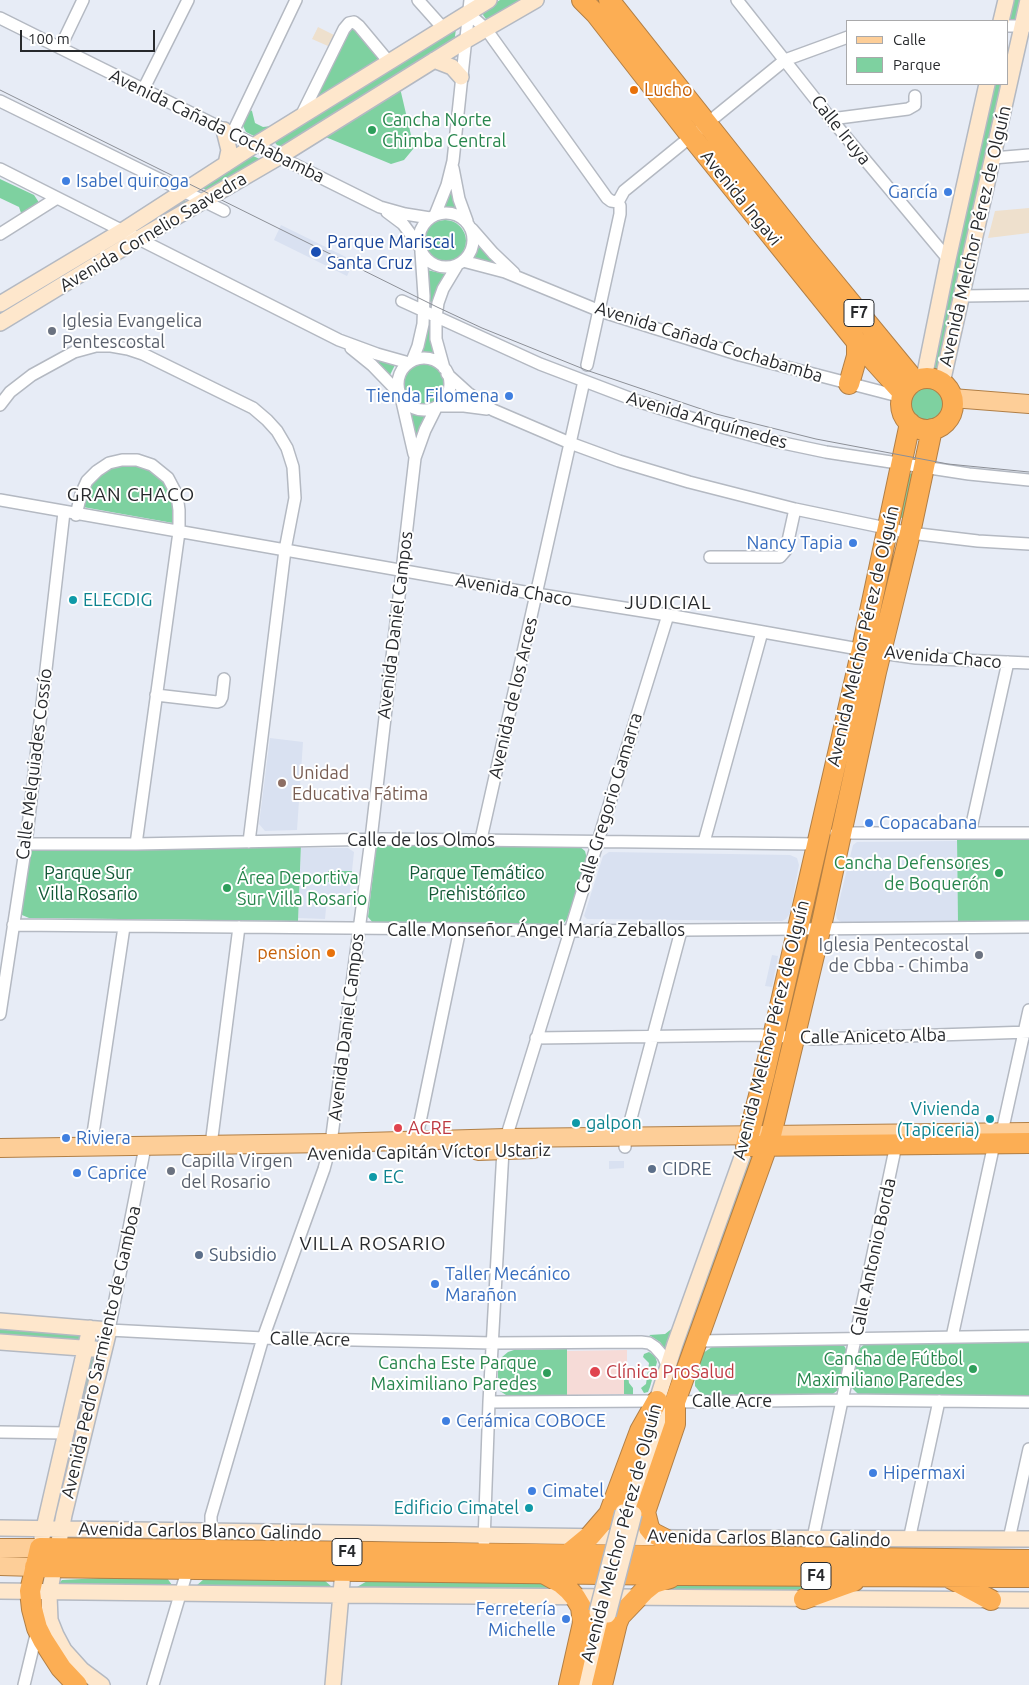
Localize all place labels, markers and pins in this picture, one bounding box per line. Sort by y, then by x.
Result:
place label: Lucho [644,79,693,101]
marker: Lucho [628,84,640,96]
place label: Cancha Norte Chimba Central [382,109,506,152]
marker: Cancha Norte Chimba Central [366,124,378,136]
place label: Isabel quiroga [76,170,189,192]
marker: Isabel quiroga [60,175,72,187]
place label: García [888,181,938,203]
marker: García [942,186,954,198]
place label: Parque Mariscal Santa Cruz [327,231,455,274]
marker: Parque Mariscal Santa Cruz [309,245,323,259]
place label: Iglesia Evangelica Pentescostal [62,310,202,352]
marker: Iglesia Evangelica Pentescostal [46,325,58,337]
place label: Tienda Filomena [366,385,499,407]
marker: Tienda Filomena [503,390,515,402]
place label: Nancy Tapia [747,532,843,554]
marker: Nancy Tapia [847,537,859,549]
place label: ELECDIG [83,589,152,611]
marker: ELECDIG [67,594,79,606]
place label: Unidad Educativa Fátima [292,762,428,804]
marker: Unidad Educativa Fátima [276,777,288,789]
place label: Copacabana [879,812,977,834]
marker: Copacabana [863,817,875,829]
place label: Cancha Defensores de Boquerón [834,852,989,894]
place label: Área Deportiva Sur Villa Rosario [237,867,367,910]
marker: Cancha Defensores de Boquerón [993,867,1005,879]
marker: Área Deportiva Sur Villa Rosario [221,882,233,894]
place label: Iglesia Pentecostal de Cbba - Chimba [819,934,969,976]
place label: pension [257,942,321,964]
marker: pension [325,947,337,959]
marker: Iglesia Pentecostal de Cbba - Chimba [973,949,985,961]
place label: Vivienda (Tapiceria) [897,1098,980,1140]
place label: galpon [586,1112,642,1134]
marker: Vivienda (Tapiceria) [984,1113,996,1125]
place label: ACRE [408,1117,452,1139]
marker: galpon [570,1117,582,1129]
marker: ACRE [392,1122,404,1134]
place label: Riviera [76,1127,131,1149]
marker: Riviera [60,1132,72,1144]
place label: Capilla Virgen del Rosario [181,1150,293,1192]
place label: CIDRE [662,1158,712,1180]
place label: Caprice [87,1162,147,1184]
marker: CIDRE [646,1163,658,1175]
marker: Capilla Virgen del Rosario [165,1165,177,1177]
place label: EC [383,1166,404,1188]
marker: Caprice [71,1167,83,1179]
marker: EC [367,1171,379,1183]
place label: Subsidio [209,1244,277,1266]
marker: Subsidio [193,1249,205,1261]
place label: Taller Mecánico Marañon [445,1263,571,1306]
marker: Taller Mecánico Marañon [429,1278,441,1290]
place label: Cancha de Fútbol Maximiliano Paredes [797,1348,963,1390]
place label: Cancha Este Parque Maximiliano Paredes [371,1352,537,1395]
place label: Clínica ProSalud [606,1361,735,1383]
marker: Cancha de Fútbol Maximiliano Paredes [967,1363,979,1375]
marker: Clínica ProSalud [588,1365,602,1379]
marker: Cancha Este Parque Maximiliano Paredes [541,1367,553,1379]
place label: Cerámica COBOCE [456,1410,606,1432]
marker: Cerámica COBOCE [440,1415,452,1427]
place label: Hipermaxi [883,1462,965,1484]
marker: Hipermaxi [867,1467,879,1479]
place label: Cimatel [542,1480,604,1502]
marker: Cimatel [526,1485,538,1497]
place label: Edificio Cimatel [394,1497,519,1519]
marker: Edificio Cimatel [523,1502,535,1514]
place label: Ferretería Michelle [476,1598,556,1640]
marker: Ferretería Michelle [560,1613,572,1625]

